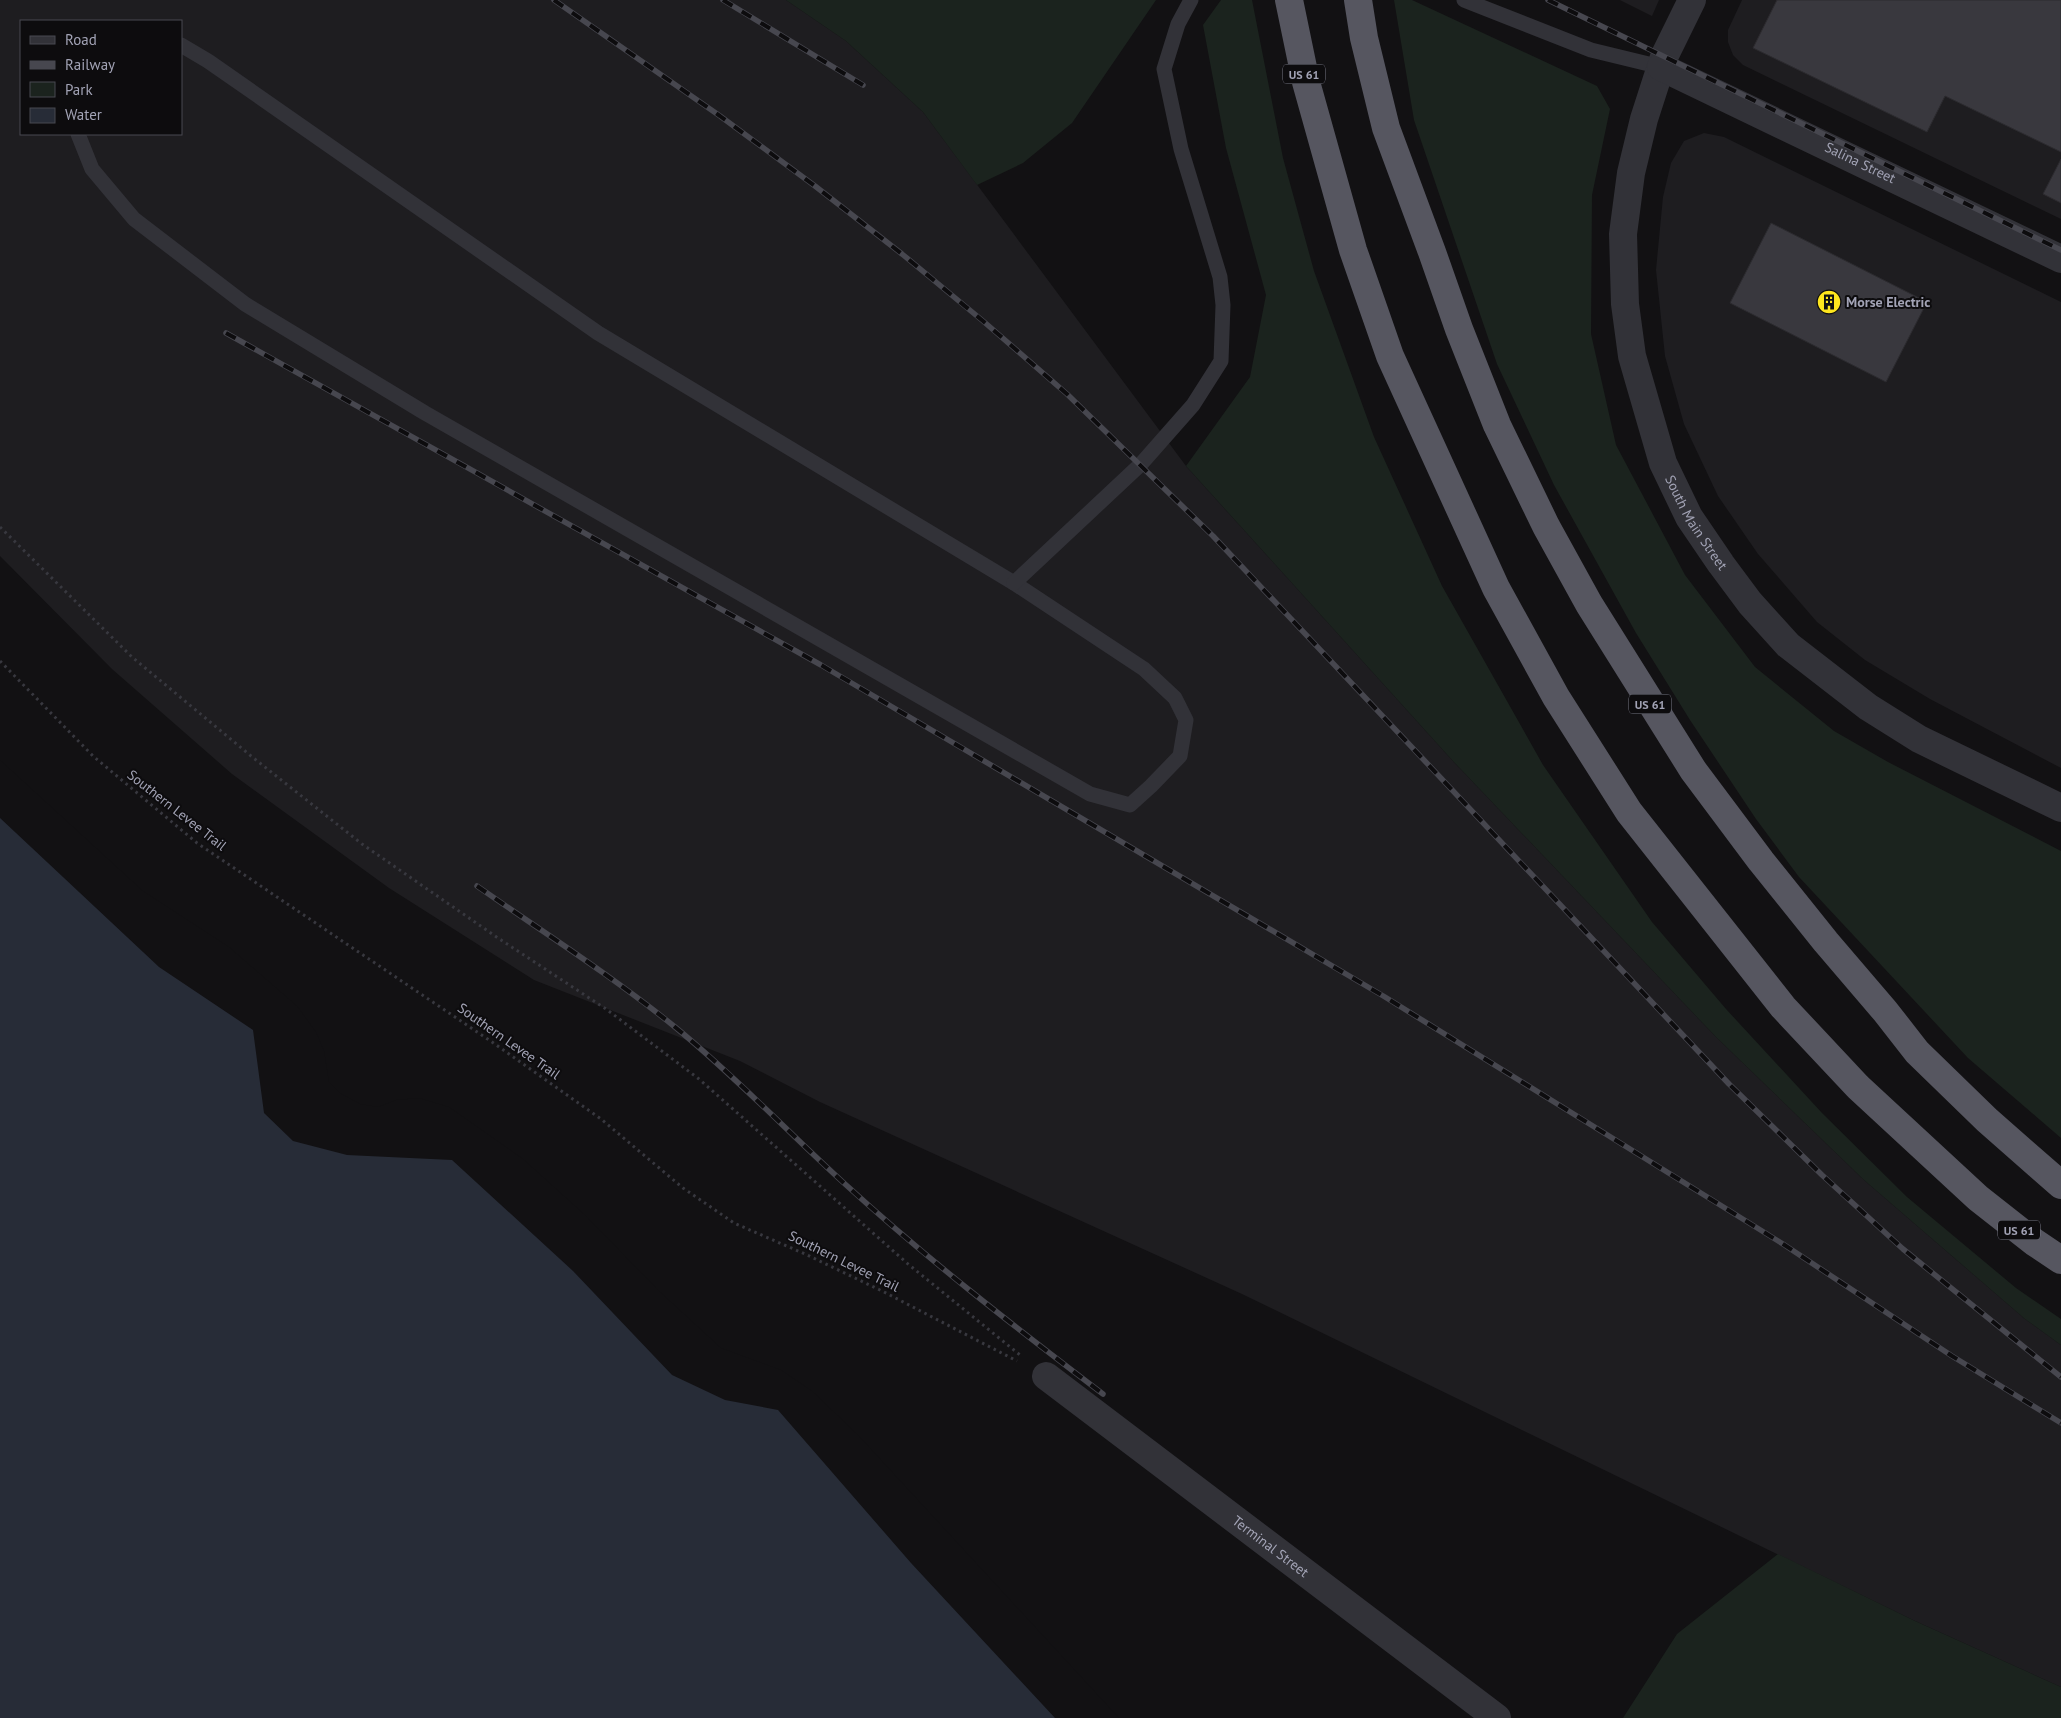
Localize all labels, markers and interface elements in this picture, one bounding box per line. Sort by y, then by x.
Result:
legend [20,20,182,135]
text: Road [65,30,97,49]
text: Railway [65,55,115,74]
road number: US 61 [1283,64,1325,84]
text: Park [65,80,93,99]
text: Water [65,105,102,124]
street label: Salina Street [1822,138,1899,187]
building icon: Morse Electric [1816,289,1842,315]
place label: Morse Electric [1846,293,1930,311]
street label: South Main Street [1661,472,1732,574]
road number: US 61 [1629,694,1671,714]
street label: Southern Levee Trail [124,766,230,854]
street label: Southern Levee Trail [454,999,564,1083]
road number: US 61 [1998,1220,2040,1240]
street label: Southern Levee Trail [786,1226,902,1296]
street label: Terminal Street [1229,1512,1313,1581]

